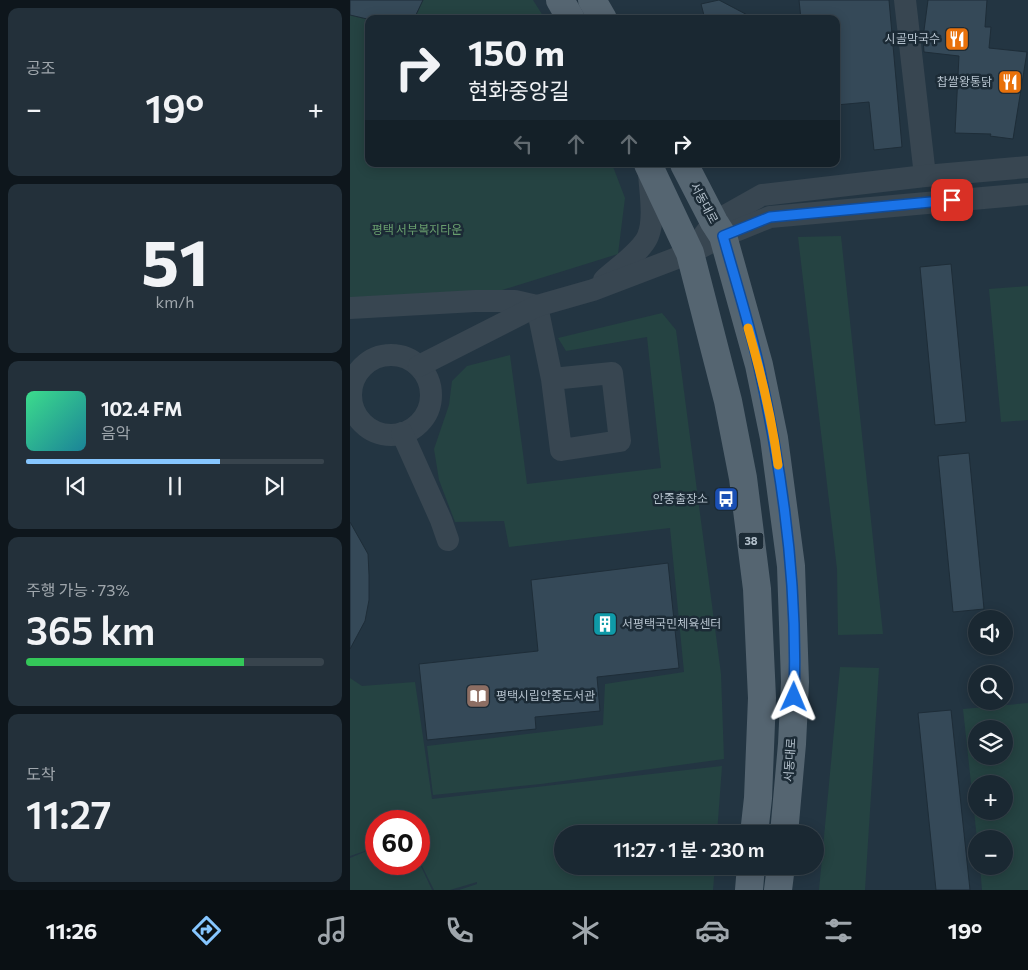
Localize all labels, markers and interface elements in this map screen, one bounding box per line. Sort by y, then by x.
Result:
restaurant icon: 시골막국수 [944,26,970,52]
text: 150 m [468,30,565,73]
place label: 시골막국수 [885,31,940,45]
icon: right [385,35,450,100]
text: 공조 [26,58,55,77]
restaurant icon: 찹쌀왕통닭 [997,69,1023,95]
place label: 찹쌀왕통닭 [937,74,992,88]
text: 현화중앙길 [468,77,569,104]
text: 19° [145,84,204,131]
text: − [26,91,42,125]
text: + [308,91,324,125]
icon: left [509,130,537,158]
icon: ahead [562,130,590,158]
icon: ahead [615,130,643,158]
icon: right [668,130,696,158]
pin [931,179,973,221]
street label: 서동대로 [688,180,721,225]
icon: arrive [938,186,966,214]
text: 51 [141,220,209,299]
park label: 평택 서부복지타운 [372,222,462,236]
text: km/h [156,292,194,311]
text: 102.4 FM [101,397,182,420]
text: 음악 [101,423,130,442]
icon: previous [62,472,90,500]
icon: pause [161,472,189,500]
icon: next [260,472,288,500]
bus stop icon: 안중출장소 [713,486,739,512]
place label: 안중출장소 [653,491,708,505]
road number: 38 [738,532,764,550]
text: 주행 가능 · 73% [26,580,130,599]
text: 365 km [26,606,155,653]
map controls [968,610,1013,875]
button: sound [968,610,1013,655]
building icon: 서평택국민체육센터 [592,611,618,637]
place label: 서평택국민체육센터 [622,616,721,630]
button: search [968,665,1013,710]
position arrow [767,670,819,722]
library icon: 평택시립안중도서관 [465,683,491,709]
place label: 평택시립안중도서관 [496,688,595,702]
button: layers [968,720,1013,765]
street label: 서동대로 [780,737,798,782]
text: 도착 [26,764,55,783]
button: + [968,775,1013,820]
text: 11:27 [26,790,111,837]
speed limit sign: 60 [365,810,430,875]
button: − [968,830,1013,875]
text: 11:27 · 1 분 · 230 m [614,838,764,861]
icon: directions [189,913,224,948]
icon: music [315,913,350,948]
icon: phone [442,913,477,948]
icon: climate [568,913,603,948]
icon: car [695,913,730,948]
icon: filters [821,913,856,948]
text: 11:26 [46,917,97,944]
text: 19° [948,917,982,944]

